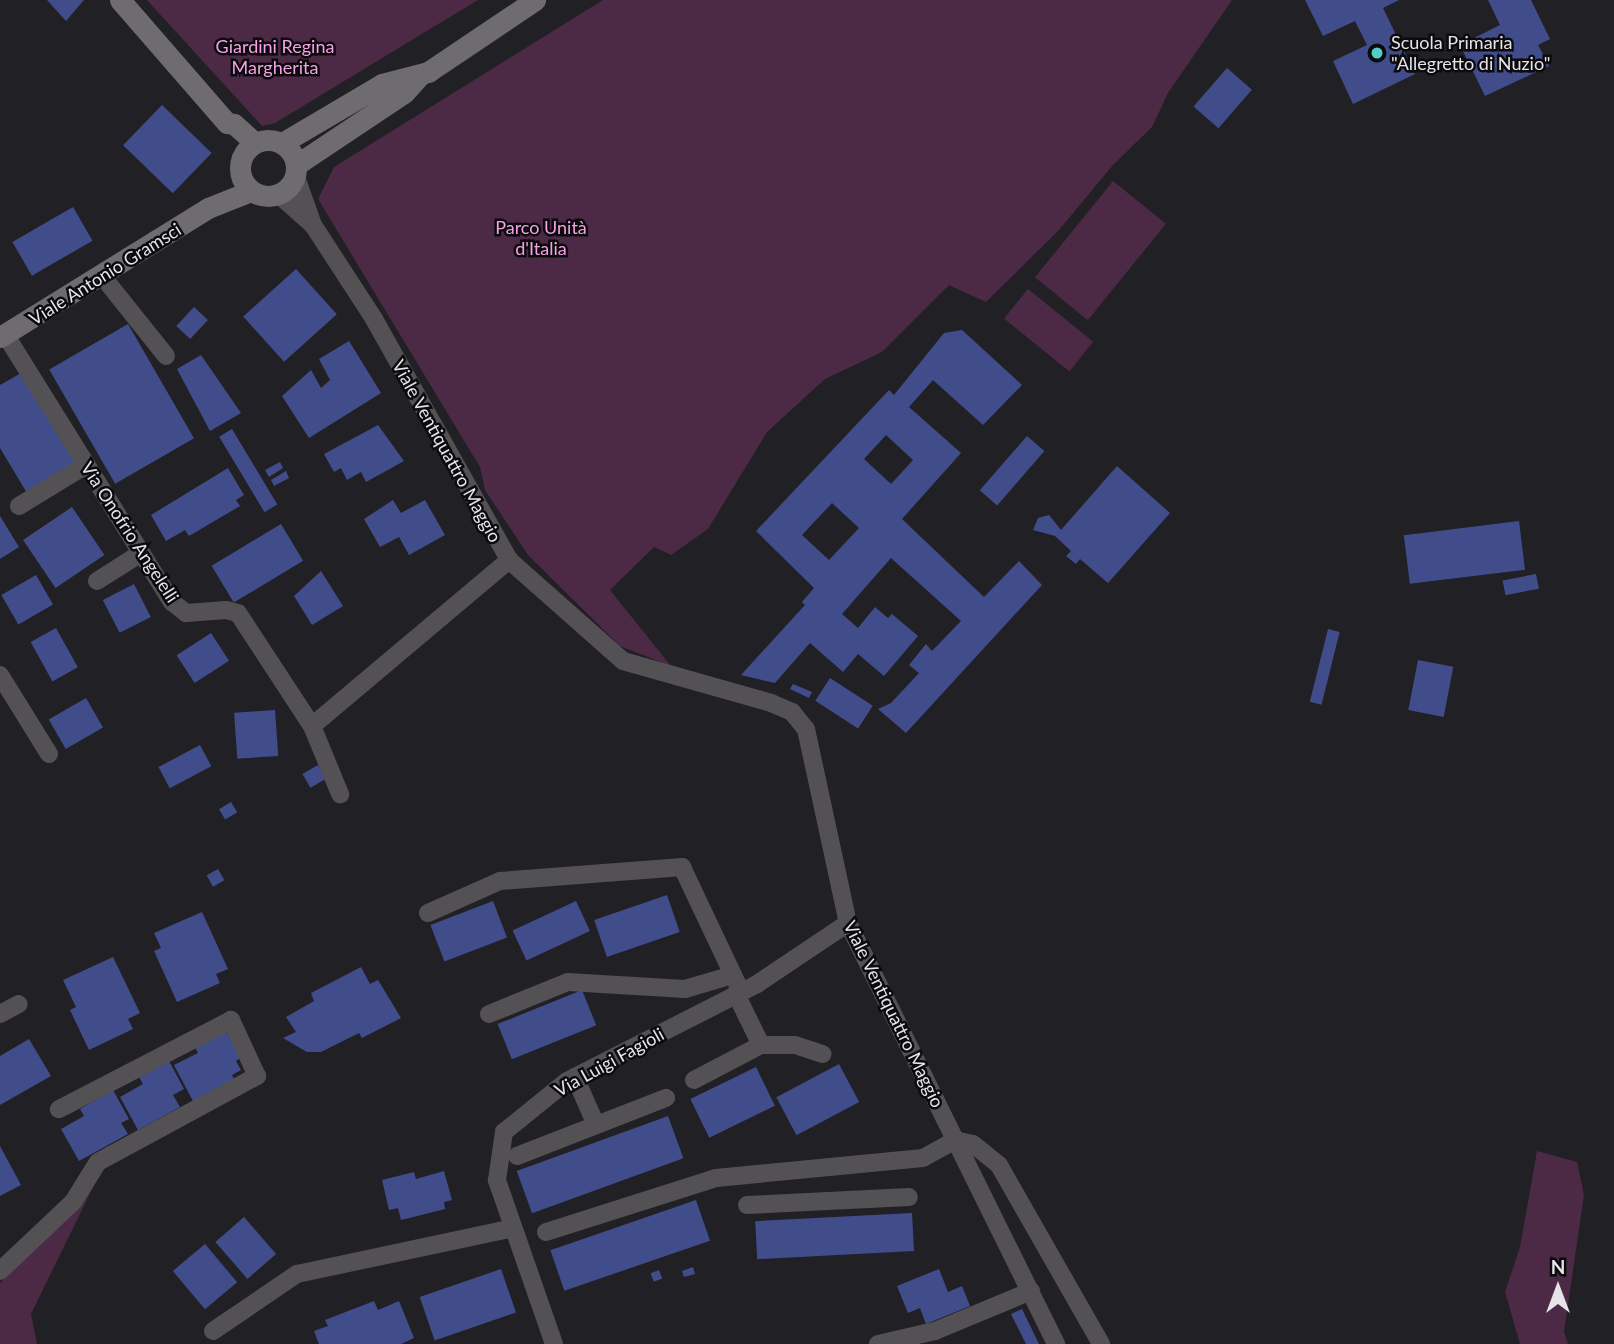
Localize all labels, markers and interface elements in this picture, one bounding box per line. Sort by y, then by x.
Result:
place label: Scuola Primaria "Allegretto di Nuzio" [1391,32,1550,74]
park label: Giardini Regina Margherita [216,36,334,78]
marker: Scuola Primaria "Allegretto di Nuzio" [1369,45,1385,61]
park label: Parco Unità d'Italia [495,217,587,260]
street label: Viale Antonio Gramsci [25,218,185,330]
street label: Viale Ventiquattro Maggio [388,356,506,546]
street label: Via Onofrio Angelelli [76,457,184,607]
street label: Viale Ventiquattro Maggio [839,917,949,1111]
street label: Via Luigi Fagioli [551,1023,667,1101]
north arrow [1523,1253,1593,1323]
text: N [1551,1255,1565,1278]

